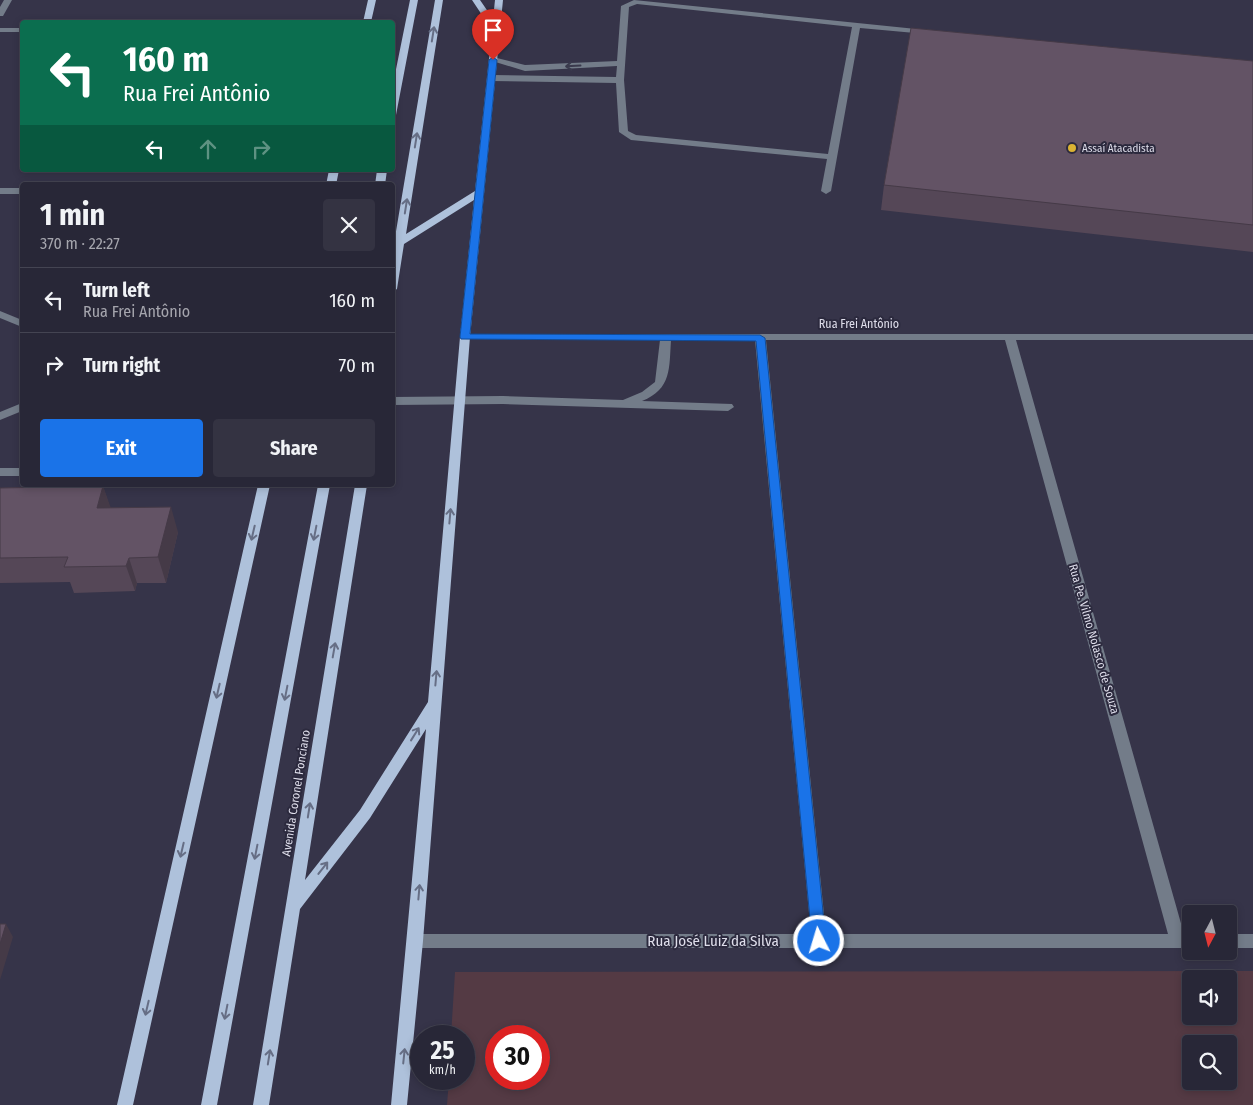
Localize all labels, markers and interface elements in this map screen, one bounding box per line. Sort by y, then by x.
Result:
pin [472,9,514,60]
icon: arrive [479,16,507,44]
one-way arrow [429,26,439,42]
text: 160 m [123,38,209,80]
icon: left [40,40,105,105]
one-way arrow [565,61,581,70]
text: Rua Frei Antônio [123,80,270,107]
one-way arrow [412,133,422,149]
icon: left [141,135,169,163]
icon: ahead [194,135,222,163]
icon: right [247,135,275,163]
marker: Assaí Atacadista [1066,142,1078,154]
place label: Assaí Atacadista [1082,142,1155,155]
text: 1 min [40,197,105,233]
button: close [323,199,375,251]
one-way arrow [401,199,411,215]
text: 370 m · 22:27 [40,234,120,253]
text: Turn left [83,279,150,302]
icon: left [40,286,68,314]
text: 160 m [329,289,375,312]
text: Rua Frei Antônio [83,302,190,321]
street label: Rua Frei Antônio [819,317,899,331]
icon: right [40,351,68,379]
text: Turn right [83,354,160,377]
text: 70 m [339,354,375,377]
button: Exit [40,419,203,477]
button: Share [213,419,375,477]
one-way arrow [445,508,454,524]
one-way arrow [248,524,257,540]
one-way arrow [310,525,319,541]
street label: Rua Pe. Vilmo Nolasco de Souza [1066,563,1122,716]
one-way arrow [330,642,340,658]
one-way arrow [432,670,441,686]
one-way arrow [213,683,222,699]
one-way arrow [280,684,290,700]
one-way arrow [410,727,420,741]
street label: Avenida Coronel Ponciano [279,729,313,857]
one-way arrow [304,802,314,818]
one-way arrow [177,841,186,857]
one-way arrow [250,844,260,860]
one-way arrow [318,861,329,874]
one-way arrow [414,884,424,900]
north arrow [1182,905,1238,960]
map controls [1182,905,1237,1090]
position arrow [792,914,844,966]
street label: Rua José Luiz da Silva [647,932,779,950]
button: sound [1182,970,1237,1025]
one-way arrow [142,1000,151,1016]
one-way arrow [221,1004,231,1020]
speed limit sign: 30 [485,1025,550,1090]
button: search [1182,1035,1237,1090]
text: 25 [431,1036,454,1066]
one-way arrow [264,1049,274,1065]
one-way arrow [399,1049,408,1065]
text: km/h [429,1063,456,1077]

